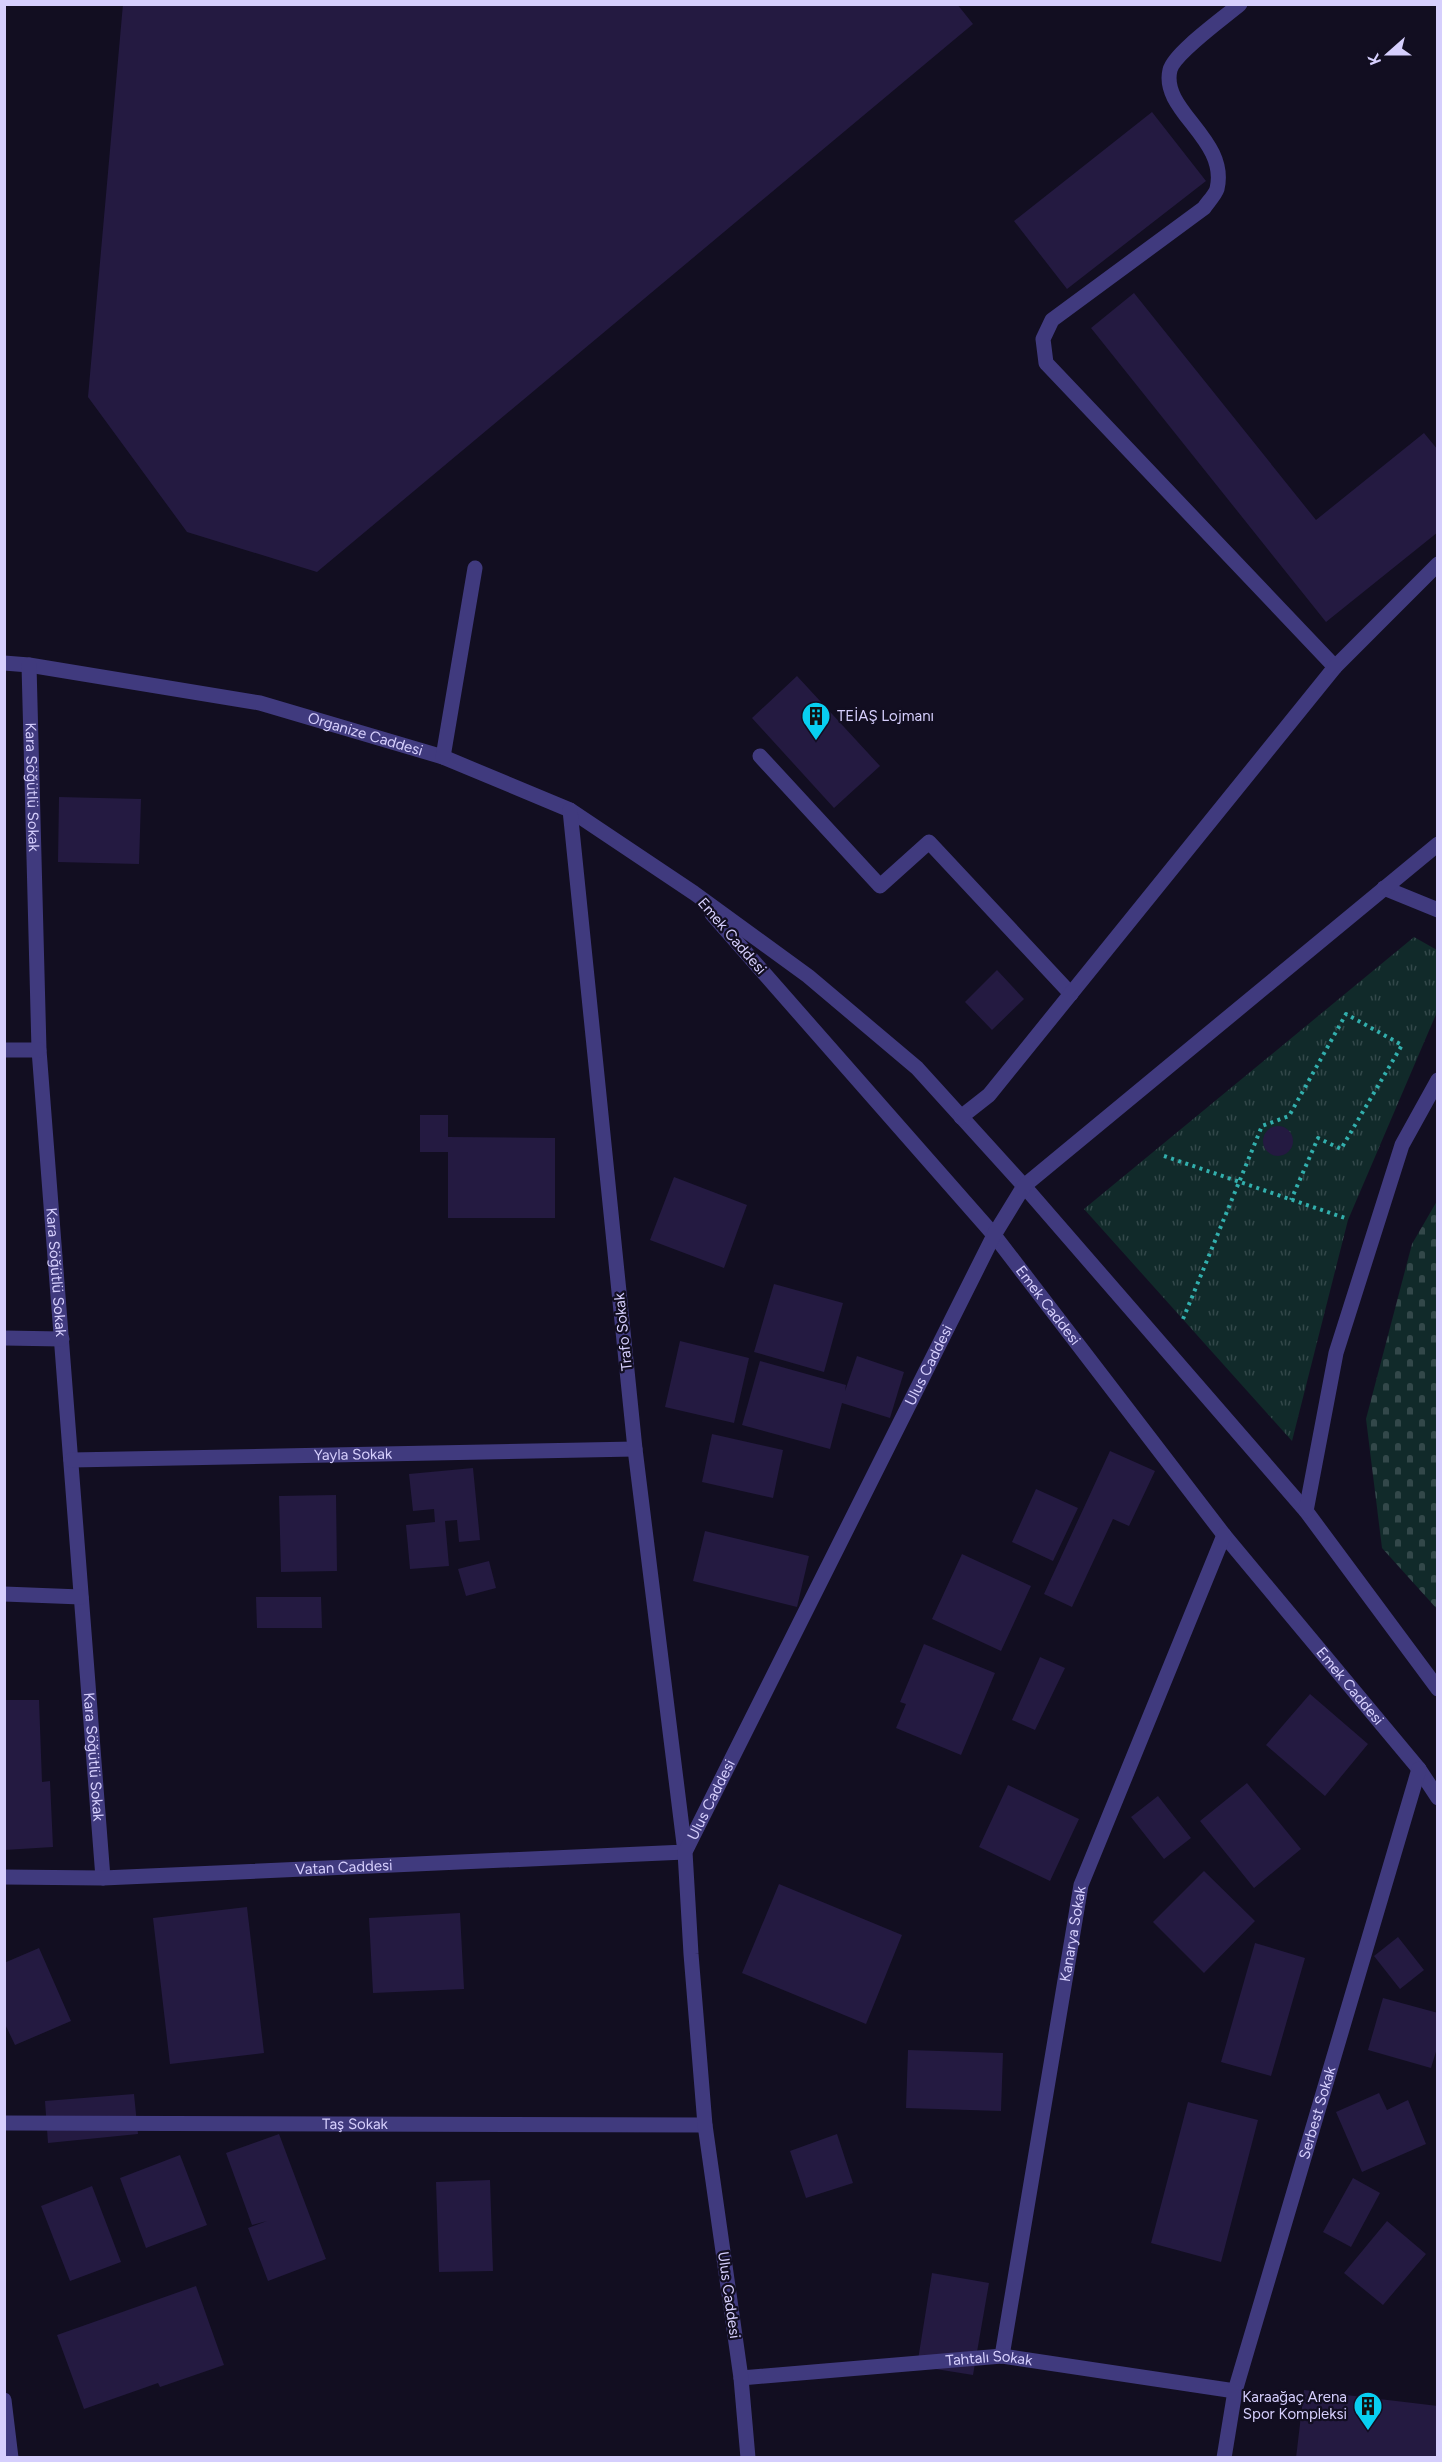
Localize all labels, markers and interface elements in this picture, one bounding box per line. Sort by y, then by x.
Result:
north arrow [1358,24,1418,84]
text: K [1364,50,1385,68]
building icon: TEİAŞ Lojmanı [800,700,832,742]
place label: TEİAŞ Lojmanı [837,707,934,725]
street label: Organize Caddesi [306,709,425,760]
street label: Kara Söğütlü Sokak [21,722,43,853]
street label: Emek Caddesi [694,894,770,978]
street label: Kara Söğütlü Sokak [42,1207,70,1338]
street label: Emek Caddesi [1012,1262,1084,1349]
street label: Trafo Sokak [610,1291,636,1372]
street label: Ulus Caddesi [901,1322,956,1409]
street label: Yayla Sokak [314,1445,393,1464]
street label: Emek Caddesi [1312,1644,1387,1729]
street label: Kara Söğütlü Sokak [80,1692,108,1823]
street label: Ulus Caddesi [683,1757,739,1843]
street label: Vatan Caddesi [295,1856,393,1878]
street label: Kanarya Sokak [1056,1884,1090,1983]
street label: Serbest Sokak [1295,2064,1340,2161]
street label: Taş Sokak [322,2115,389,2133]
street label: Ulus Caddesi [714,2250,744,2340]
street label: Tahtalı Sokak [945,2347,1034,2370]
place label: Karaağaç Arena Spor Kompleksi [1242,2388,1347,2423]
building icon: Karaağaç Arena Spor Kompleksi [1352,2390,1384,2432]

